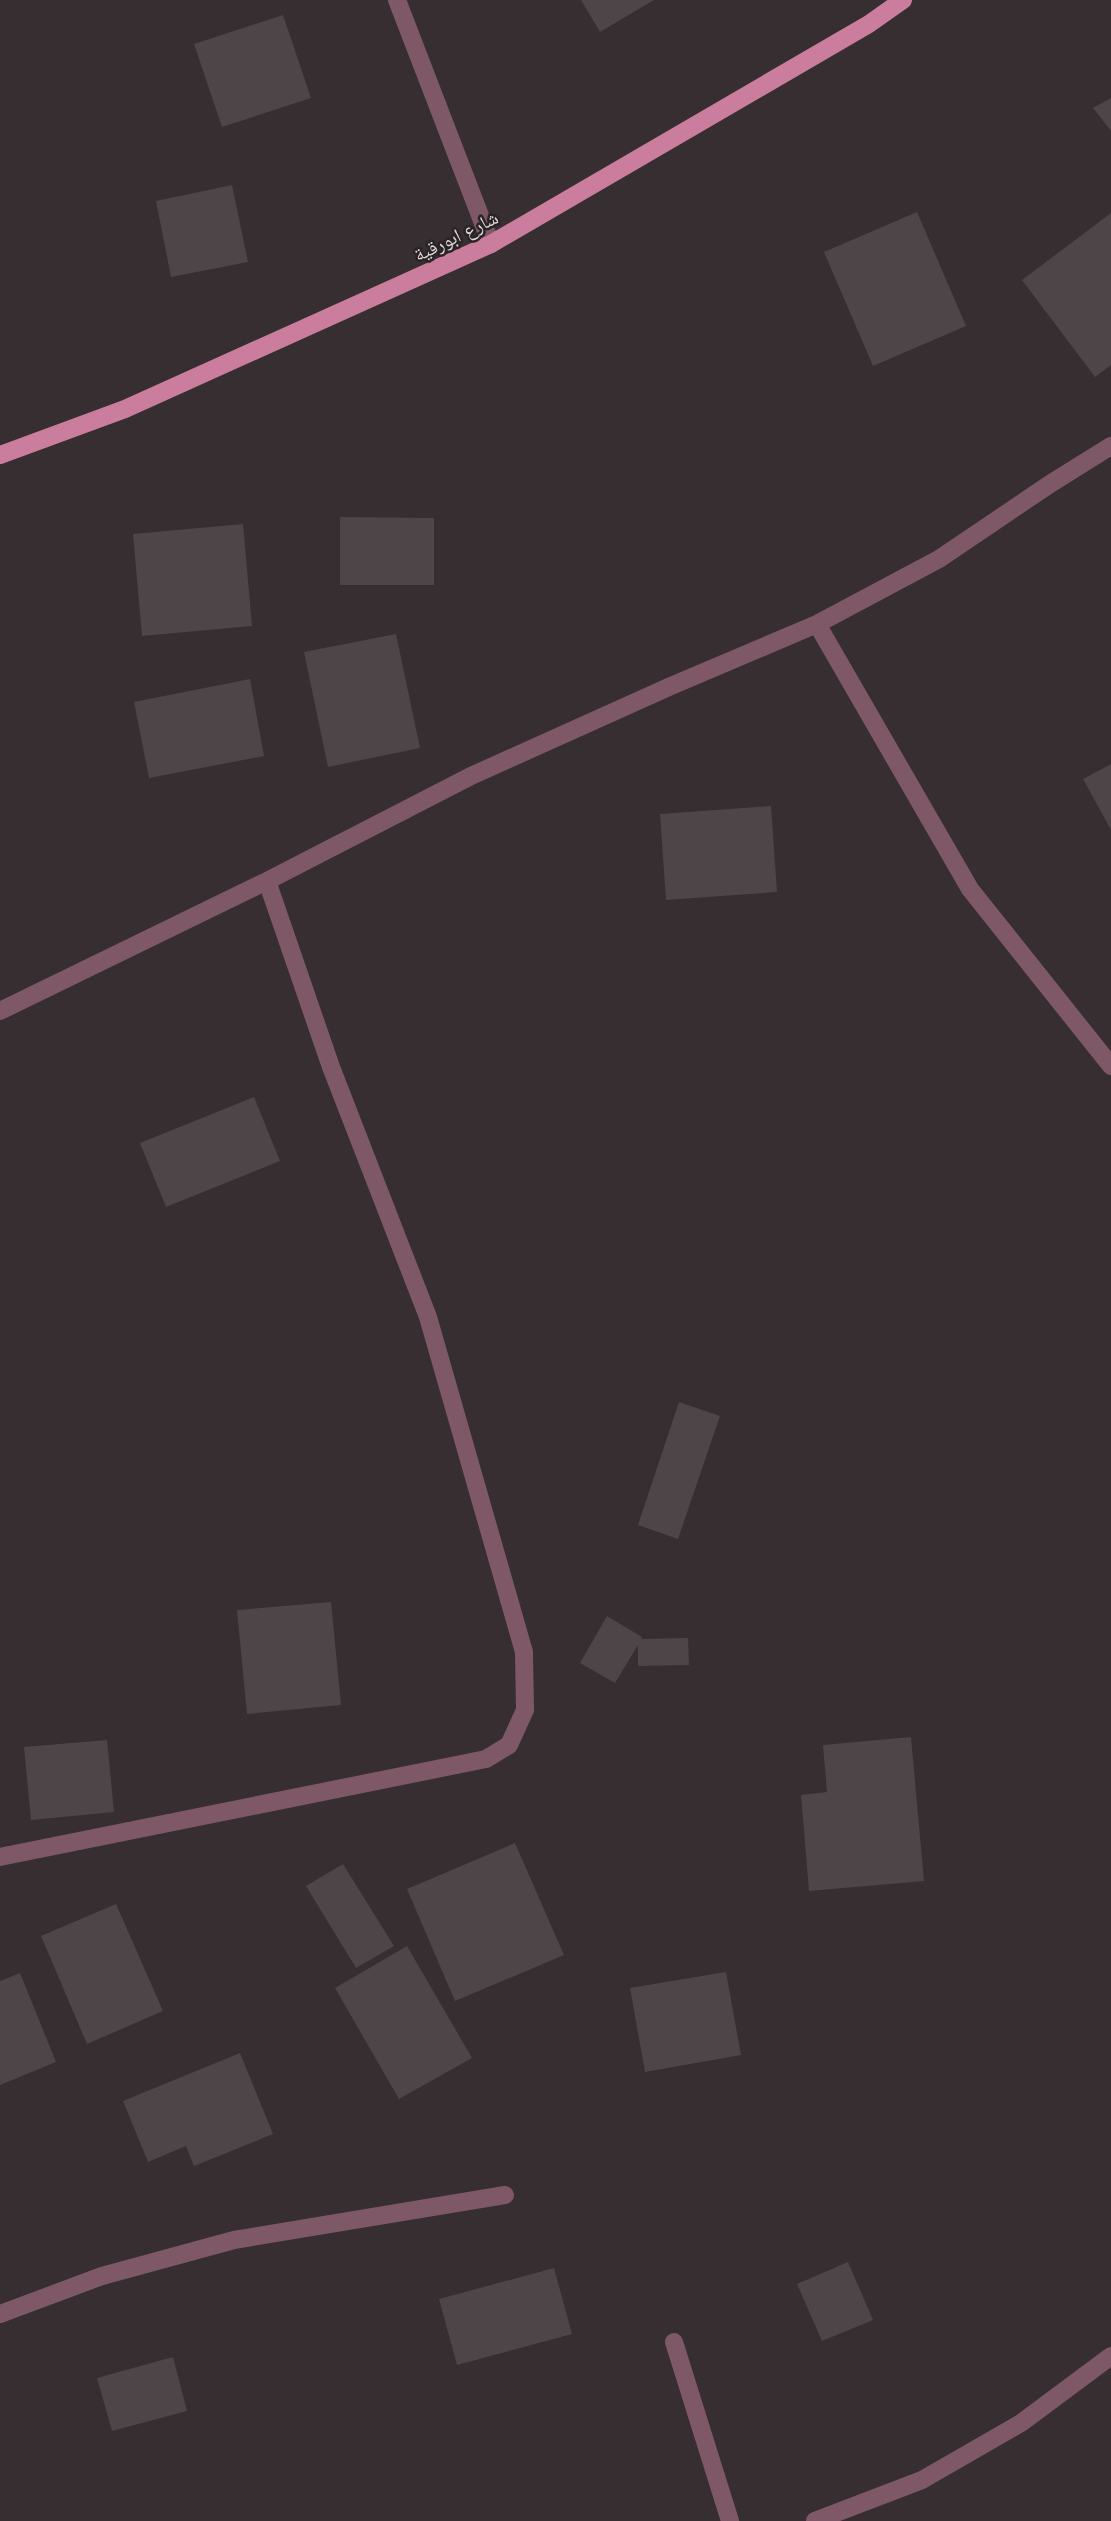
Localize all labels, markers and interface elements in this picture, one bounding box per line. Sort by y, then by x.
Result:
street label: شارع ابورقية [411,207,502,266]

